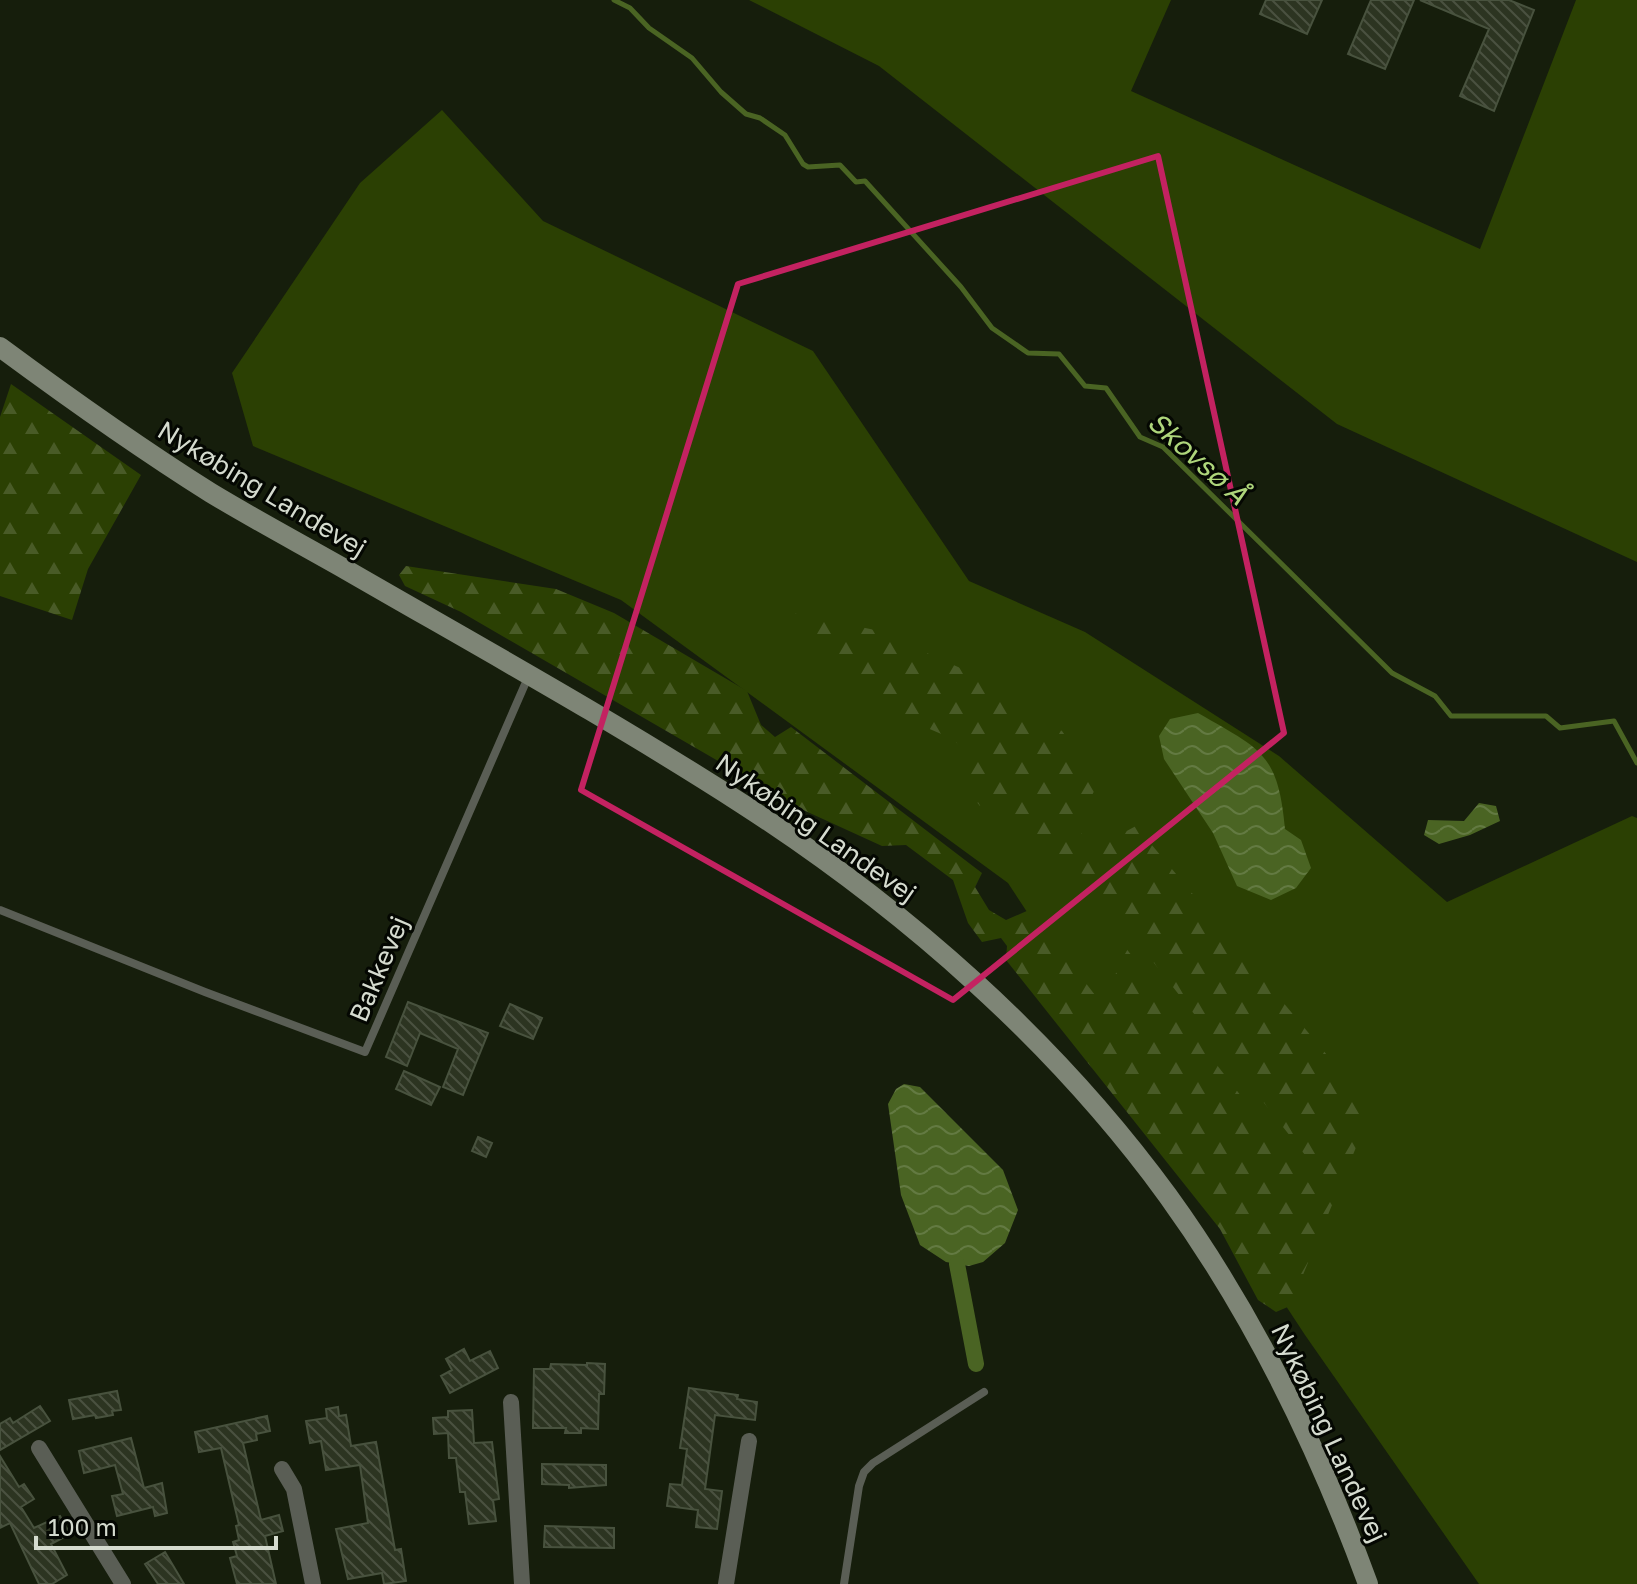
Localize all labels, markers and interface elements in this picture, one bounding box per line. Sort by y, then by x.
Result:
water label: Skovsø Å [1142,404,1255,511]
street label: Nykøbing Landevej [152,414,372,563]
street label: Nykøbing Landevej [710,747,923,909]
street label: Bakkevej [342,911,415,1026]
street label: Nykøbing Landevej [1265,1318,1394,1547]
scale bar [36,1500,276,1550]
text: 100 m [48,1512,117,1541]

